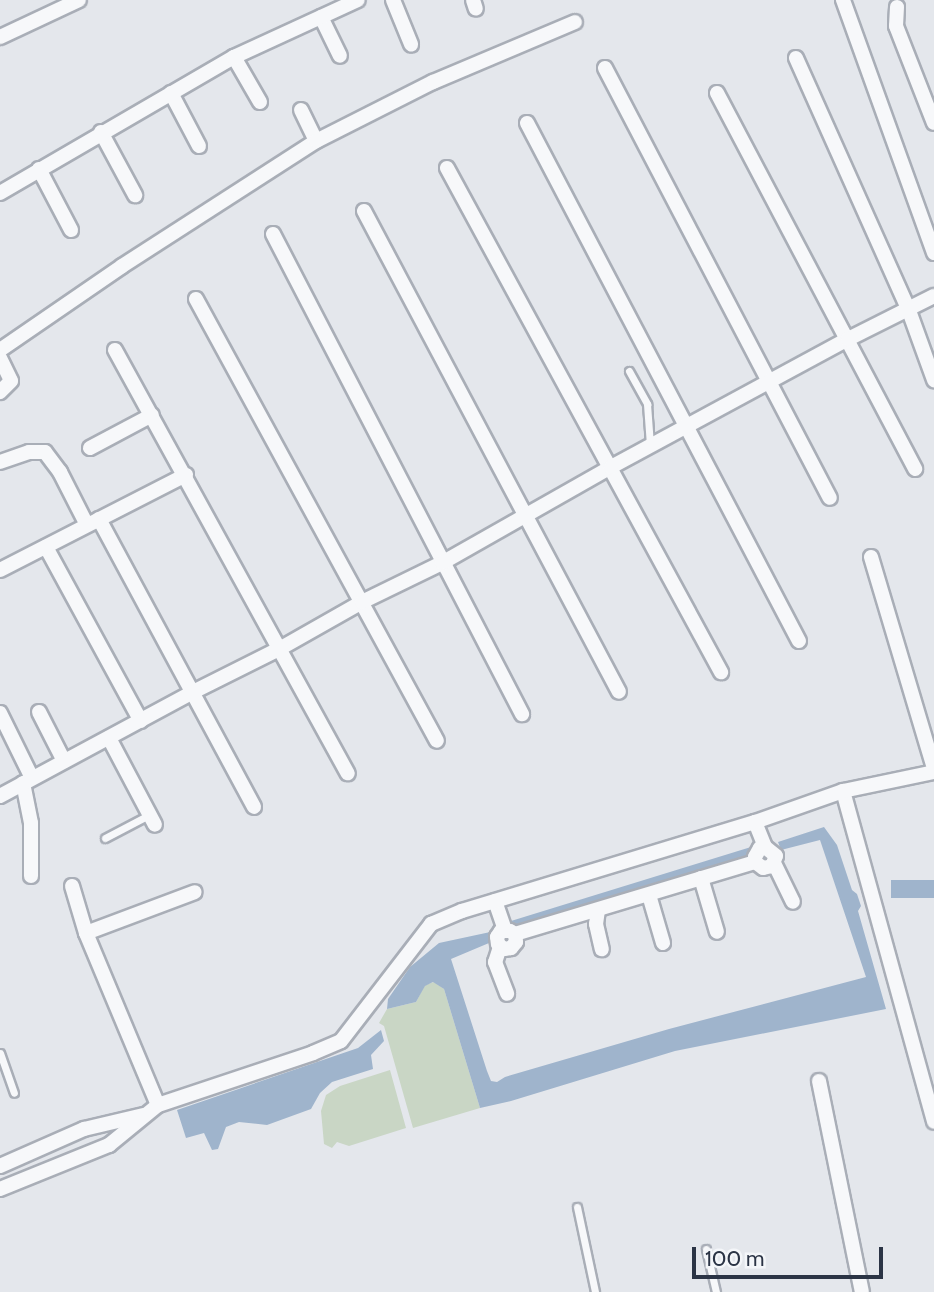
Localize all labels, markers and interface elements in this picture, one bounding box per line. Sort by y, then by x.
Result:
scale bar [696,1232,887,1276]
text: 100 m [705,1246,764,1271]

